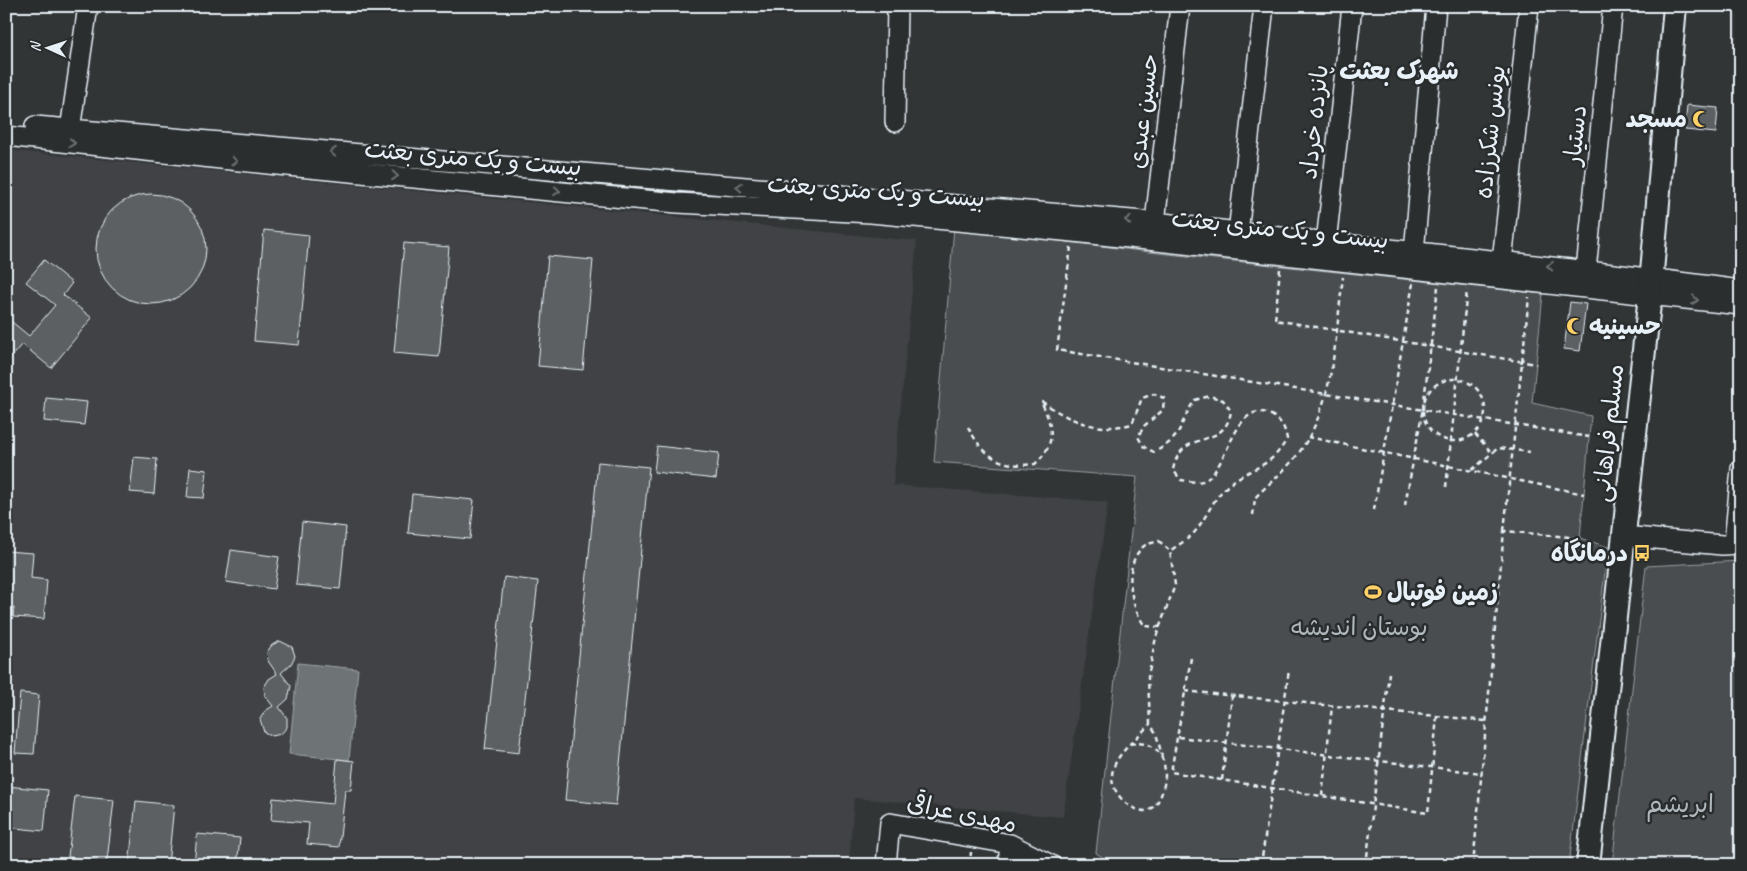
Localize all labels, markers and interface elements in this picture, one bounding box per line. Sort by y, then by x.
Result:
north arrow [22,22,72,72]
text: N [27,40,44,52]
street label: حسین عبدی [1121,52,1165,170]
district label: شهرک بعثت [1339,55,1459,87]
street label: پانزده خرداد [1293,63,1335,181]
street label: یونس شکرزاده [1468,64,1512,200]
street label: دستیار [1557,103,1593,169]
place label: مسجد [1625,104,1687,134]
mosque icon: مسجد [1691,109,1711,129]
street label: بیست و یک متری بعثت [363,134,583,182]
one-way arrow [68,137,76,148]
one-way arrow [329,147,337,158]
one-way arrow [230,155,238,166]
street label: بیست و یک متری بعثت [766,168,986,214]
one-way arrow [392,170,400,181]
one-way arrow [735,181,743,192]
one-way arrow [554,185,562,196]
street label: بیست و یک متری بعثت [1170,203,1390,255]
one-way arrow [1124,214,1132,225]
one-way arrow [1546,261,1554,272]
one-way arrow [1692,294,1700,305]
place label: حسینیه [1589,311,1661,341]
mosque icon: حسینیه [1565,316,1585,336]
street label: مسلم فراهانی [1586,362,1633,504]
place label: درمانگاه [1551,538,1628,568]
bus stop icon: درمانگاه [1632,543,1652,563]
place label: زمین فوتبال [1387,577,1498,607]
sports icon: زمین فوتبال [1363,582,1383,602]
park label: بوستان اندیشه [1290,612,1428,642]
street label: مهدی عراقی [904,787,1020,839]
park label: ابریشم [1646,789,1714,822]

